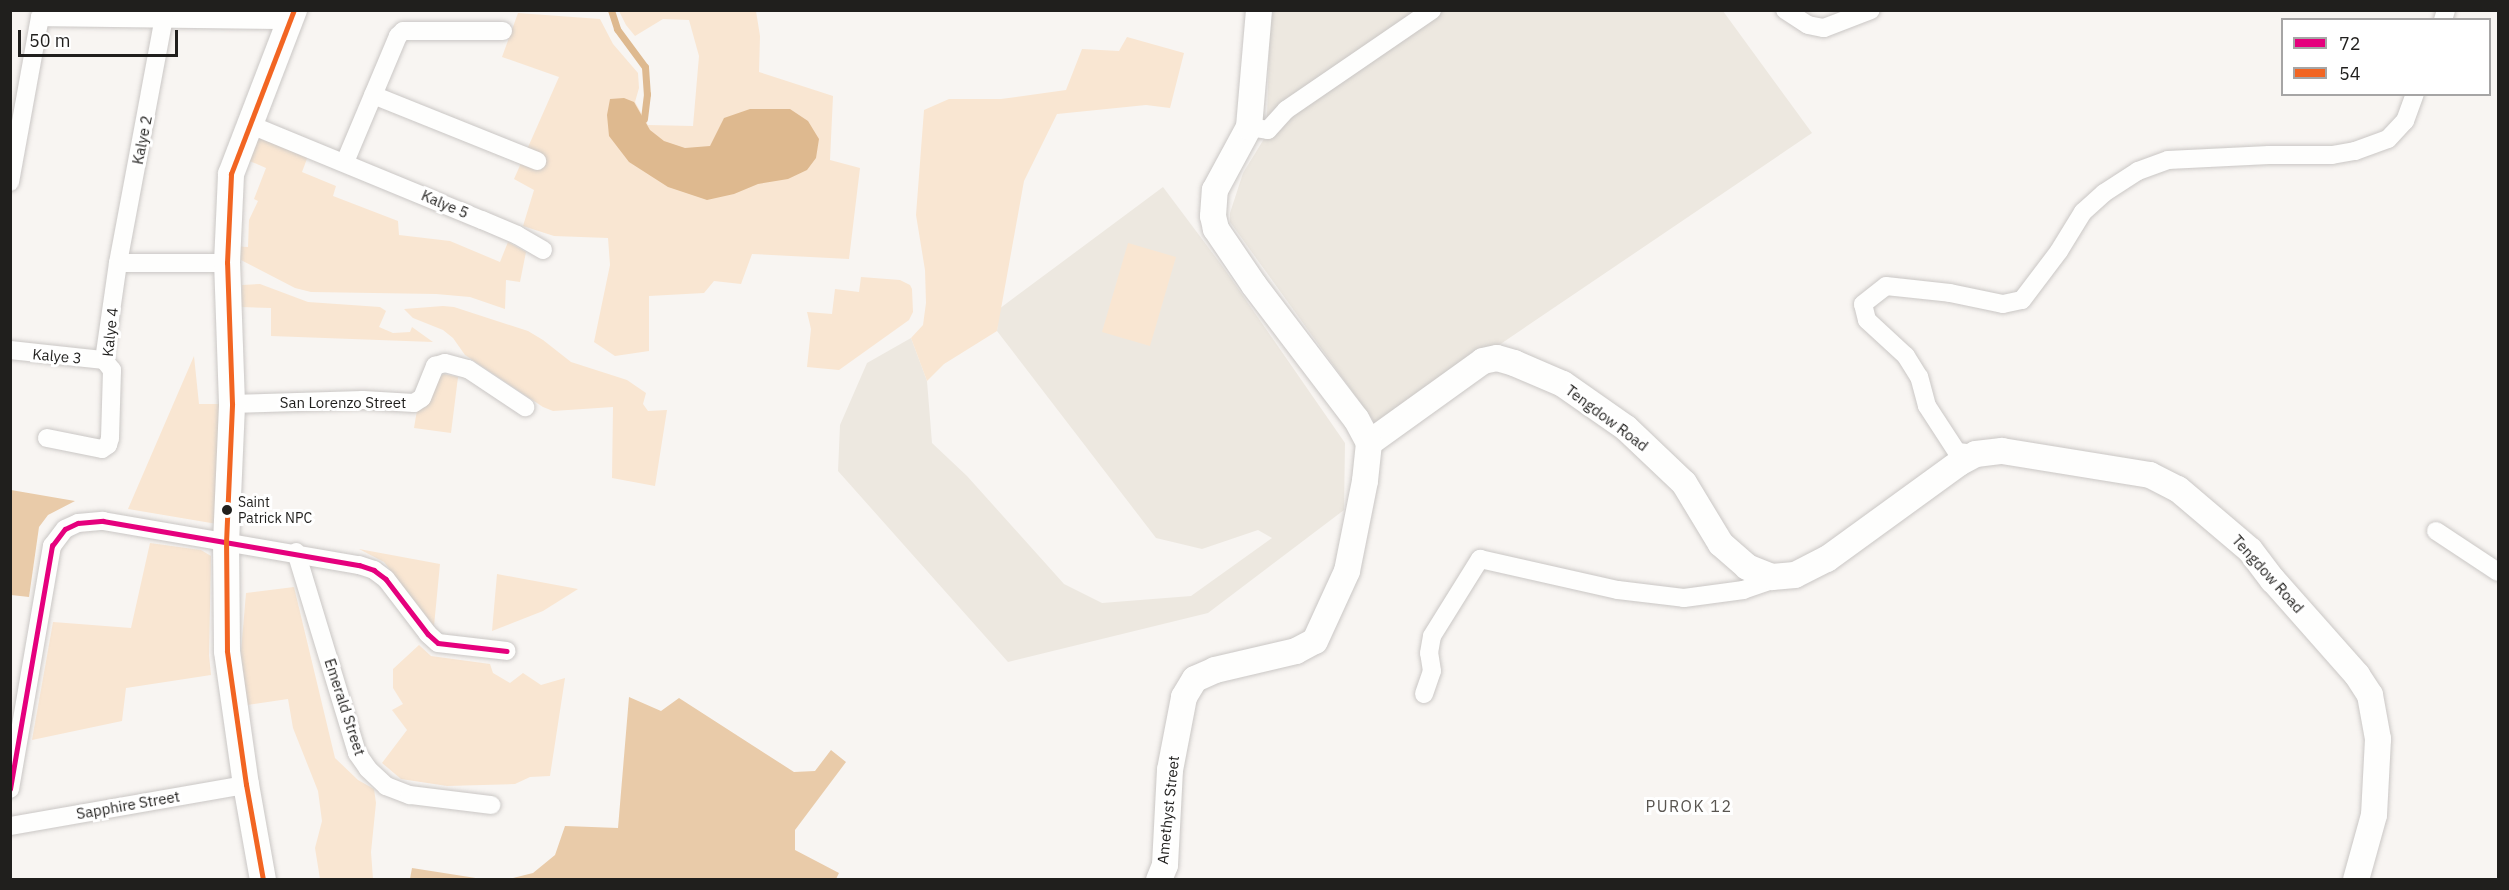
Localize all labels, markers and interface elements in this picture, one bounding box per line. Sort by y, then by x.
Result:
scale bar [21,18,182,56]
legend [2281,18,2491,96]
text: 50 m [29,29,71,52]
text: 72 [2339,32,2361,55]
text: 54 [2339,62,2361,85]
street label: Kalye 2 [128,114,156,166]
street label: Kalye 5 [419,186,471,222]
street label: Kalye 4 [98,306,122,358]
street label: Kalye 3 [32,345,82,367]
street label: Tengdow Road [1562,381,1652,455]
street label: San Lorenzo Street [280,394,406,412]
place label: Saint Patrick NPC [238,494,312,526]
marker: Saint Patrick NPC [221,504,233,516]
street label: Tengdow Road [2228,531,2308,617]
street label: Emerald Street [321,656,369,758]
street label: Amethyst Street [1153,755,1183,865]
street label: Sapphire Street [75,787,181,823]
district label: PUROK 12 [1645,796,1733,816]

